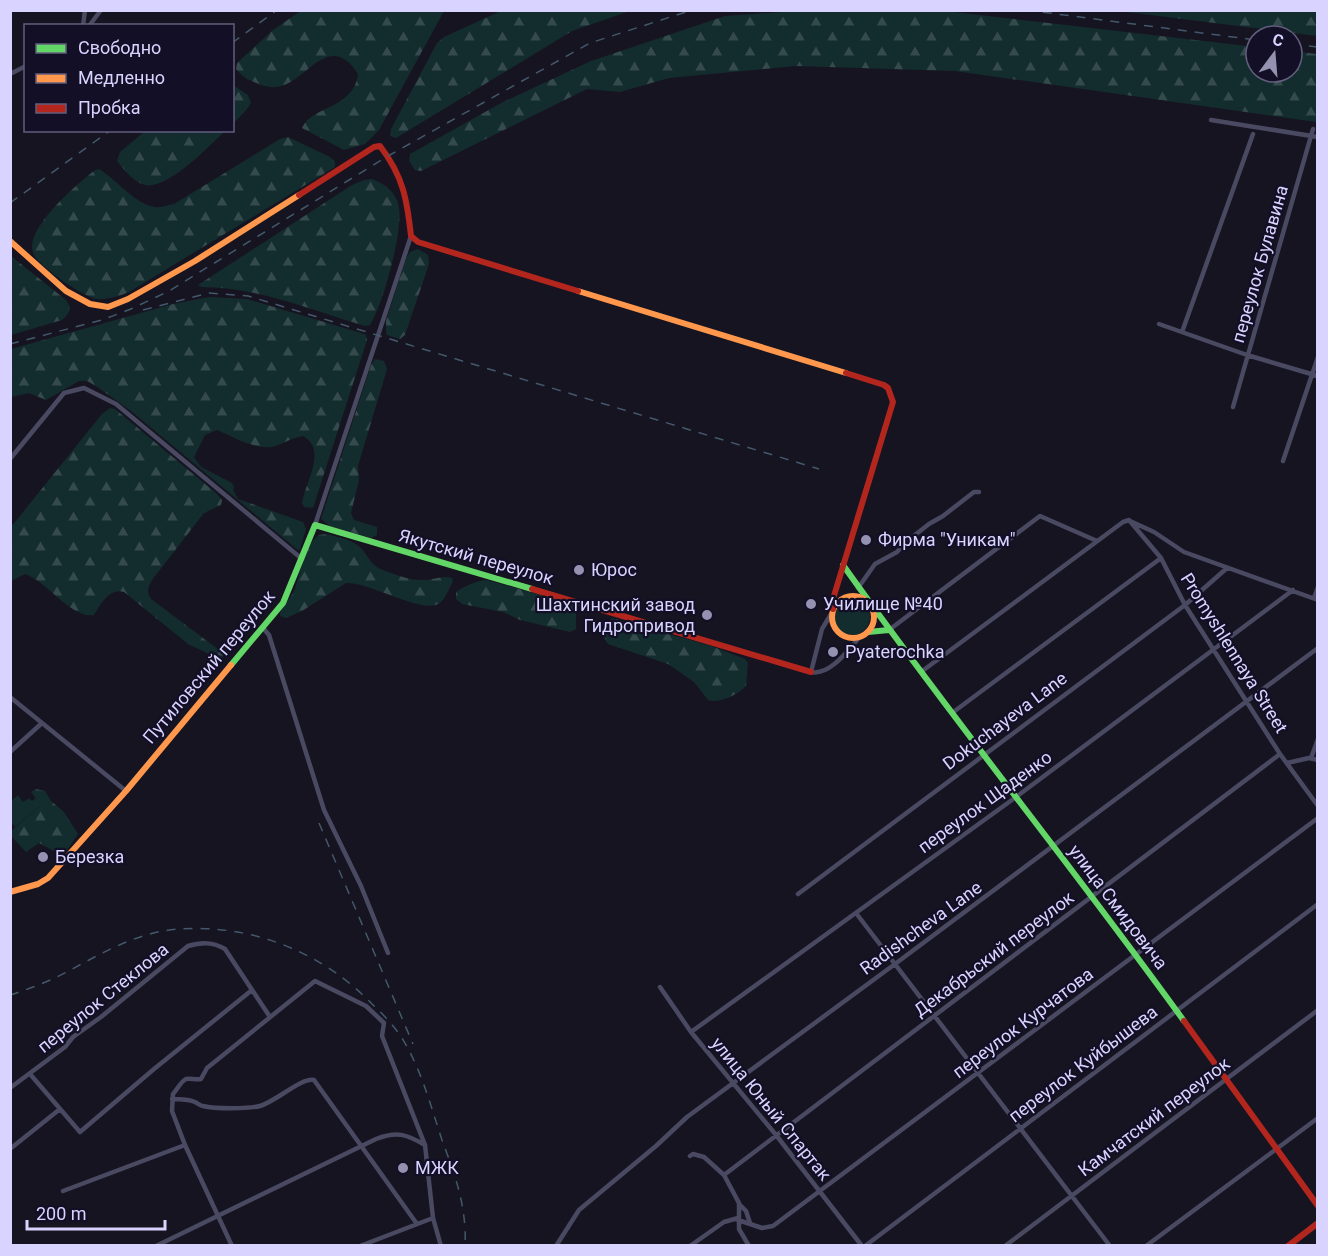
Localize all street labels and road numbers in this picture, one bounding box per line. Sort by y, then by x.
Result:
street label: переулок Булавина [1227,183,1292,345]
street label: Якутский переулок [396,524,556,589]
street label: Promyshlennaya Street [1177,569,1292,737]
street label: Путиловский переулок [138,585,279,748]
street label: Dokuchayeva Lane [939,667,1071,774]
street label: переулок Щаденко [914,746,1056,857]
street label: улица Смидовича [1065,840,1172,973]
street label: Radishcheva Lane [856,876,986,979]
street label: Декабрьский переулок [910,886,1078,1021]
street label: переулок Стеклова [33,938,172,1057]
street label: переулок Курчатова [948,963,1097,1082]
street label: переулок Куйбышева [1004,1001,1161,1126]
street label: улица Юный Спартак [707,1033,836,1185]
street label: Камчатский переулок [1074,1053,1234,1181]

